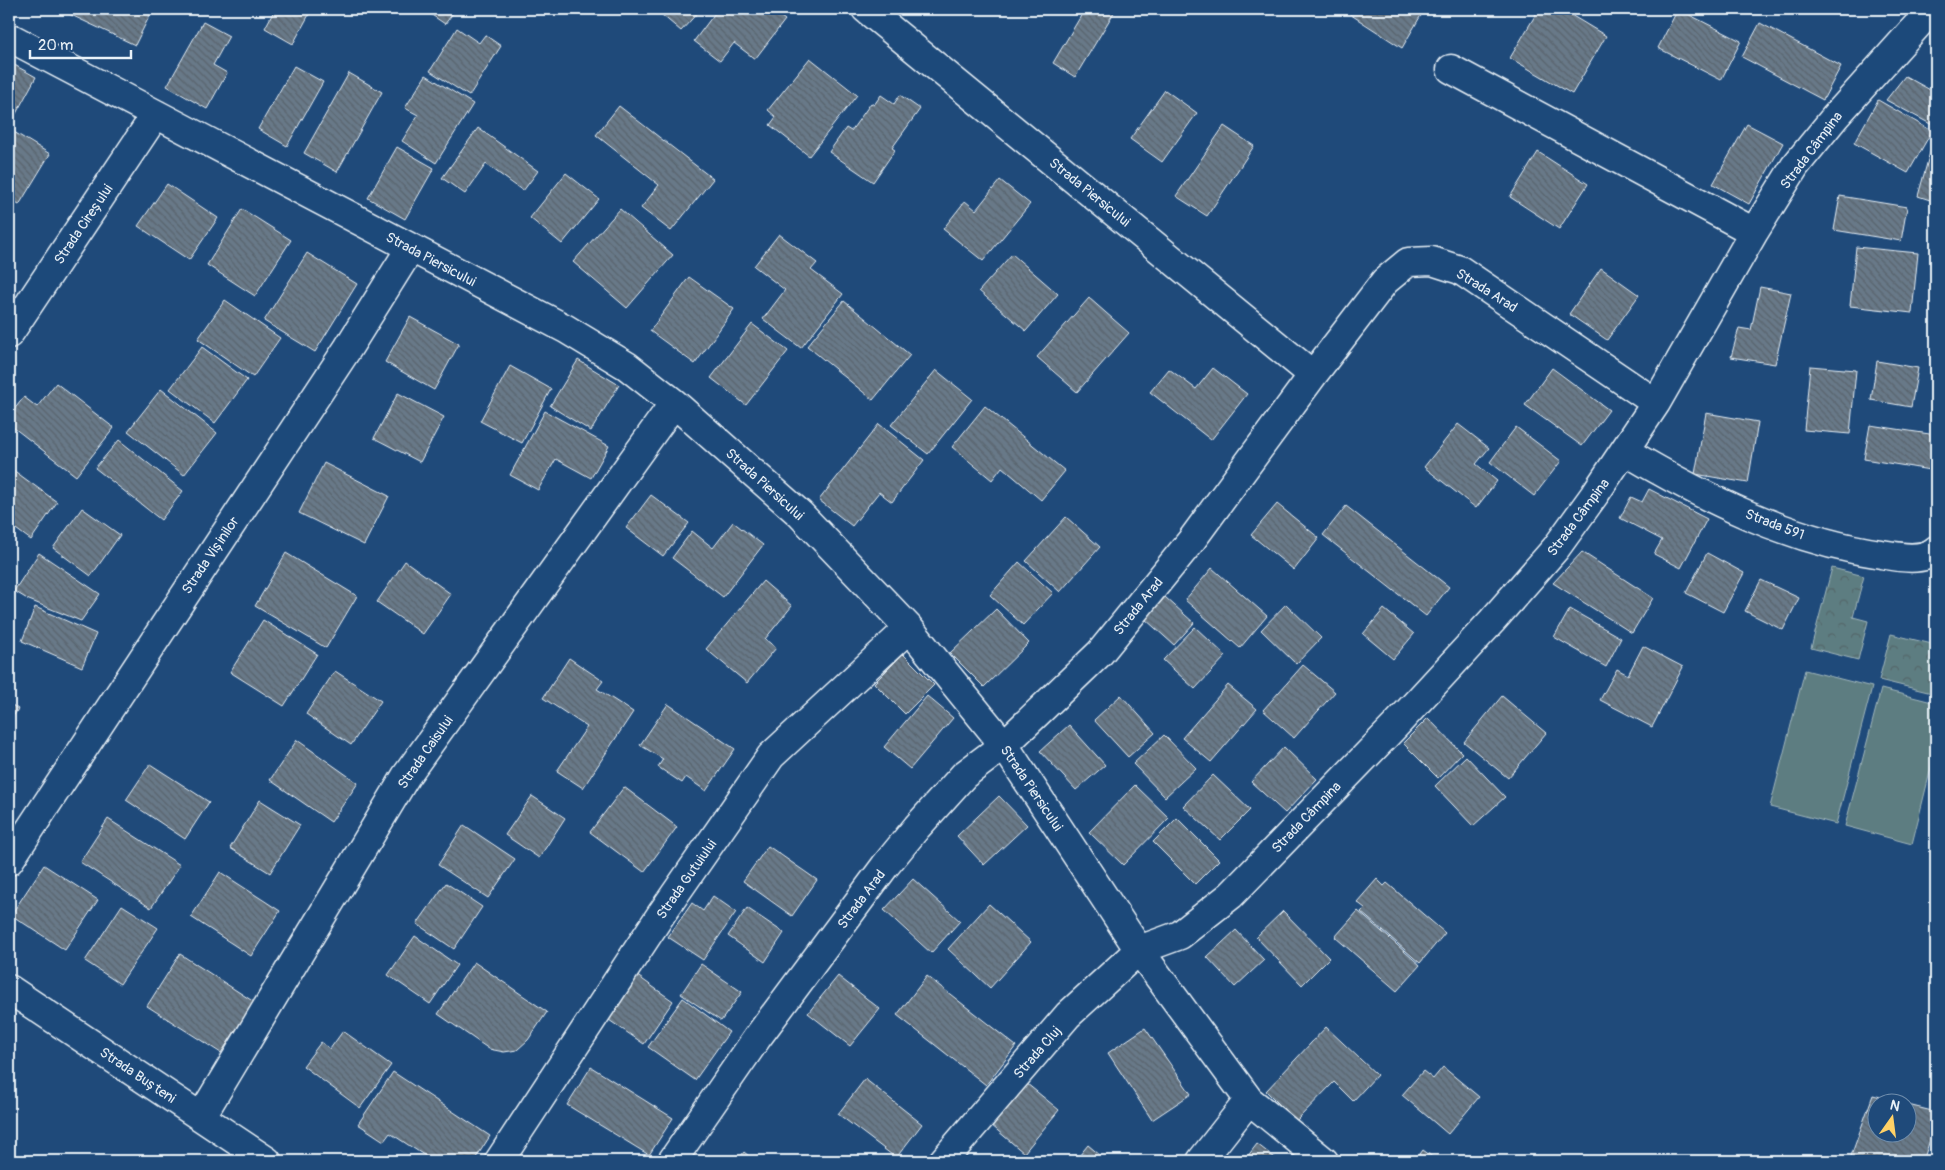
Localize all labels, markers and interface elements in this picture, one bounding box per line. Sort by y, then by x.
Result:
scale bar [30,28,131,60]
text: 20 m [38,36,73,55]
street label: Strada Câmpina [1777,108,1846,192]
street label: Strada Piersicului [1046,154,1134,231]
street label: Strada Cireșului [50,181,117,267]
street label: Strada Piersicului [383,229,479,291]
street label: Strada Arad [1453,265,1521,316]
street label: Strada Piersicului [722,445,808,524]
street label: Strada Câmpina [1544,475,1613,559]
street label: Strada 591 [1743,505,1807,544]
street label: Strada Vișinilor [178,513,243,597]
street label: Strada Arad [1110,574,1167,639]
street label: Strada Caisului [394,712,457,792]
street label: Strada Piersicului [997,742,1067,835]
street label: Strada Câmpina [1268,778,1345,857]
street label: Strada Gutuiului [653,836,720,922]
street label: Strada Arad [834,866,889,932]
street label: Strada Cluj [1010,1023,1065,1082]
street label: Strada Bușteni [97,1044,179,1107]
north arrow [1868,1092,1918,1142]
text: N [1888,1096,1902,1115]

